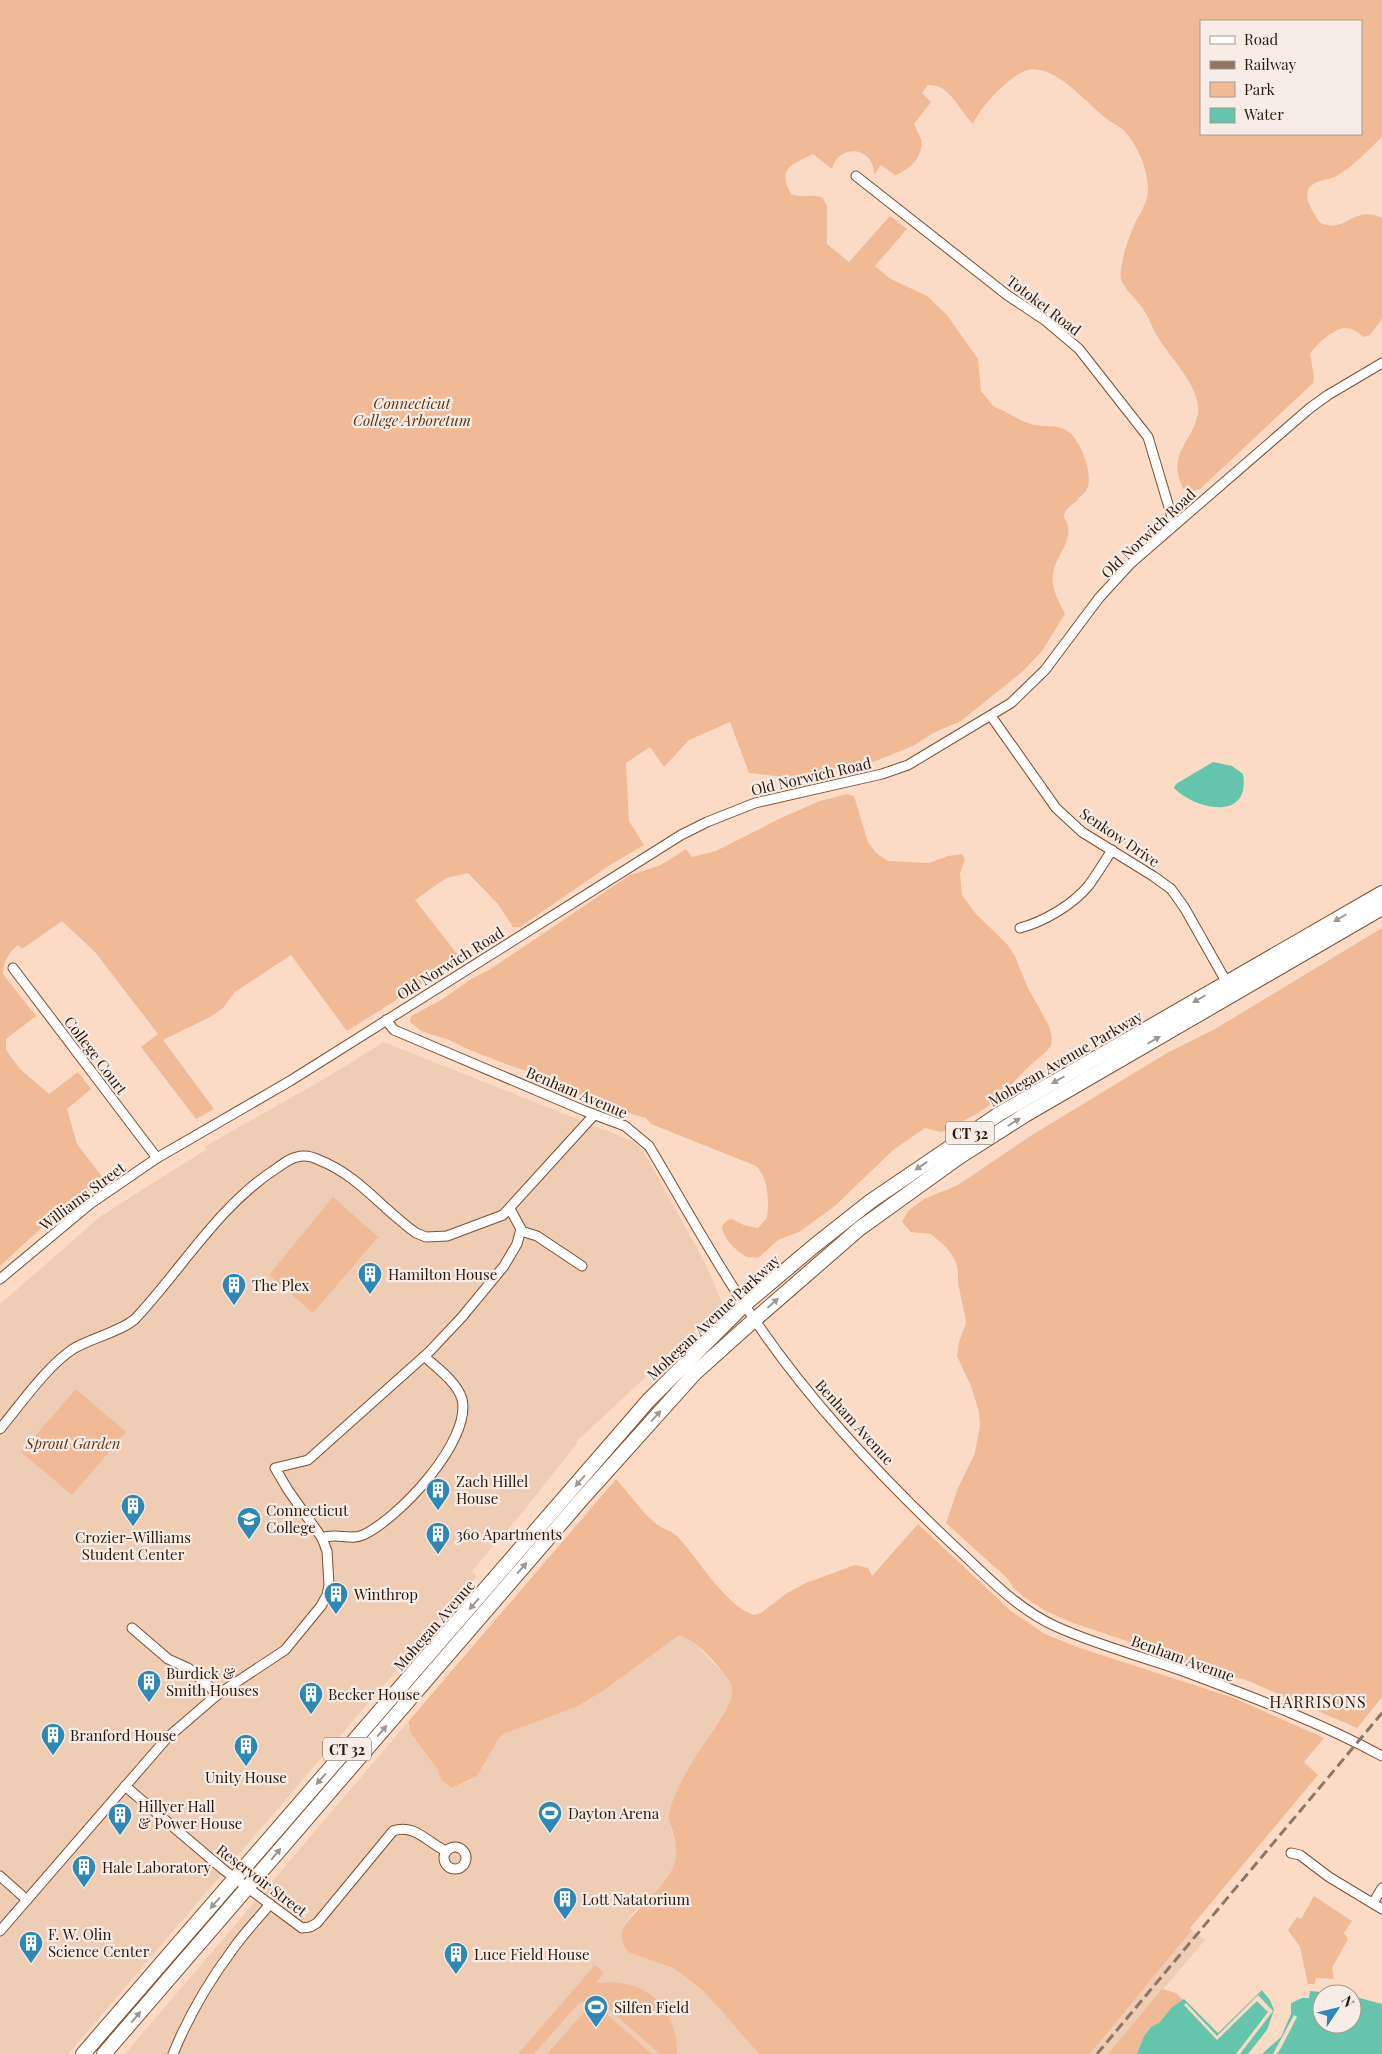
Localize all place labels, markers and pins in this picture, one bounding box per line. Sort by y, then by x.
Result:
building icon: Hamilton House [357,1261,383,1295]
place label: Hamilton House [388,1264,497,1284]
building icon: The Plex [221,1272,247,1306]
place label: The Plex [252,1275,310,1295]
place label: Zach Hillel House [456,1471,528,1508]
building icon: Zach Hillel House [425,1477,451,1511]
building icon: Crozier-Williams Student Center [120,1493,146,1527]
place label: Connecticut College [266,1500,349,1537]
school or university icon: Connecticut College [236,1506,262,1540]
building icon: 360 Apartments [425,1521,451,1555]
place label: 360 Apartments [456,1524,562,1544]
place label: Crozier-Williams Student Center [75,1527,191,1564]
building icon: Winthrop [323,1581,349,1615]
place label: Winthrop [353,1584,418,1604]
place label: Burdick & Smith Houses [166,1663,259,1700]
building icon: Burdick & Smith Houses [136,1669,162,1703]
building icon: Becker House [298,1681,324,1715]
place label: Becker House [328,1684,420,1704]
building icon: Branford House [40,1722,66,1756]
place label: Branford House [70,1725,176,1745]
building icon: Unity House [233,1733,259,1767]
place label: Unity House [205,1767,287,1787]
place label: Hillyer Hall & Power House [138,1796,242,1833]
sports icon: Dayton Arena [537,1800,563,1834]
building icon: Hillyer Hall & Power House [107,1802,133,1836]
place label: Dayton Arena [568,1803,660,1823]
building icon: Hale Laboratory [71,1854,97,1888]
place label: Hale Laboratory [102,1857,212,1877]
building icon: Lott Natatorium [552,1886,578,1920]
place label: Lott Natatorium [582,1889,690,1909]
place label: F. W. Olin Science Center [48,1924,150,1961]
building icon: F. W. Olin Science Center [18,1930,44,1964]
building icon: Luce Field House [443,1941,469,1975]
place label: Luce Field House [474,1944,590,1964]
sports icon: Silfen Field [583,1994,609,2028]
place label: Silfen Field [614,1997,689,2017]

